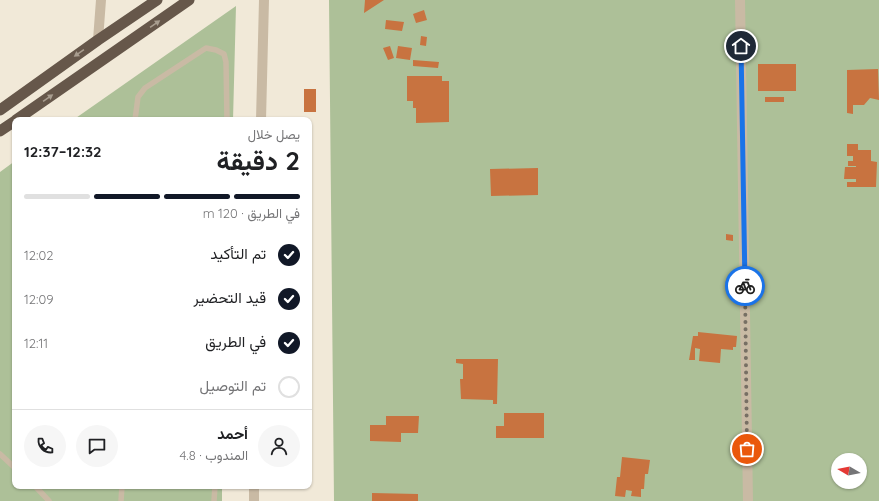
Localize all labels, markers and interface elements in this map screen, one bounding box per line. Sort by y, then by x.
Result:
one-way arrow [150,20,160,28]
pin [724,29,758,63]
icon: home [730,35,752,57]
one-way arrow [74,49,84,57]
one-way arrow [43,94,53,102]
text: يصل خلال [248,126,300,142]
text: 12:32–12:37 [24,142,102,161]
text: 2 دقيقة [217,144,300,177]
text: في الطريق · 120 m [203,205,300,221]
text: تم التأكيد [210,244,266,263]
icon: check [278,244,300,266]
text: 12:02 [24,247,53,263]
courier [725,266,765,306]
icon: bike [734,275,756,297]
text: قيد التحضير [194,288,266,307]
icon: check [278,288,300,310]
text: 12:09 [24,291,53,307]
text: في الطريق [205,332,266,351]
icon: check [278,332,300,354]
text: 12:11 [24,335,48,351]
text: تم التوصيل [199,376,266,395]
text: أحمد [217,424,248,443]
button: phone [24,425,66,467]
button: chat [76,425,118,467]
button: person [258,425,300,467]
pin [730,432,764,466]
icon: bag [736,438,758,460]
text: المندوب · 4.8 [179,447,248,463]
north arrow [831,453,867,489]
map controls [831,453,867,489]

